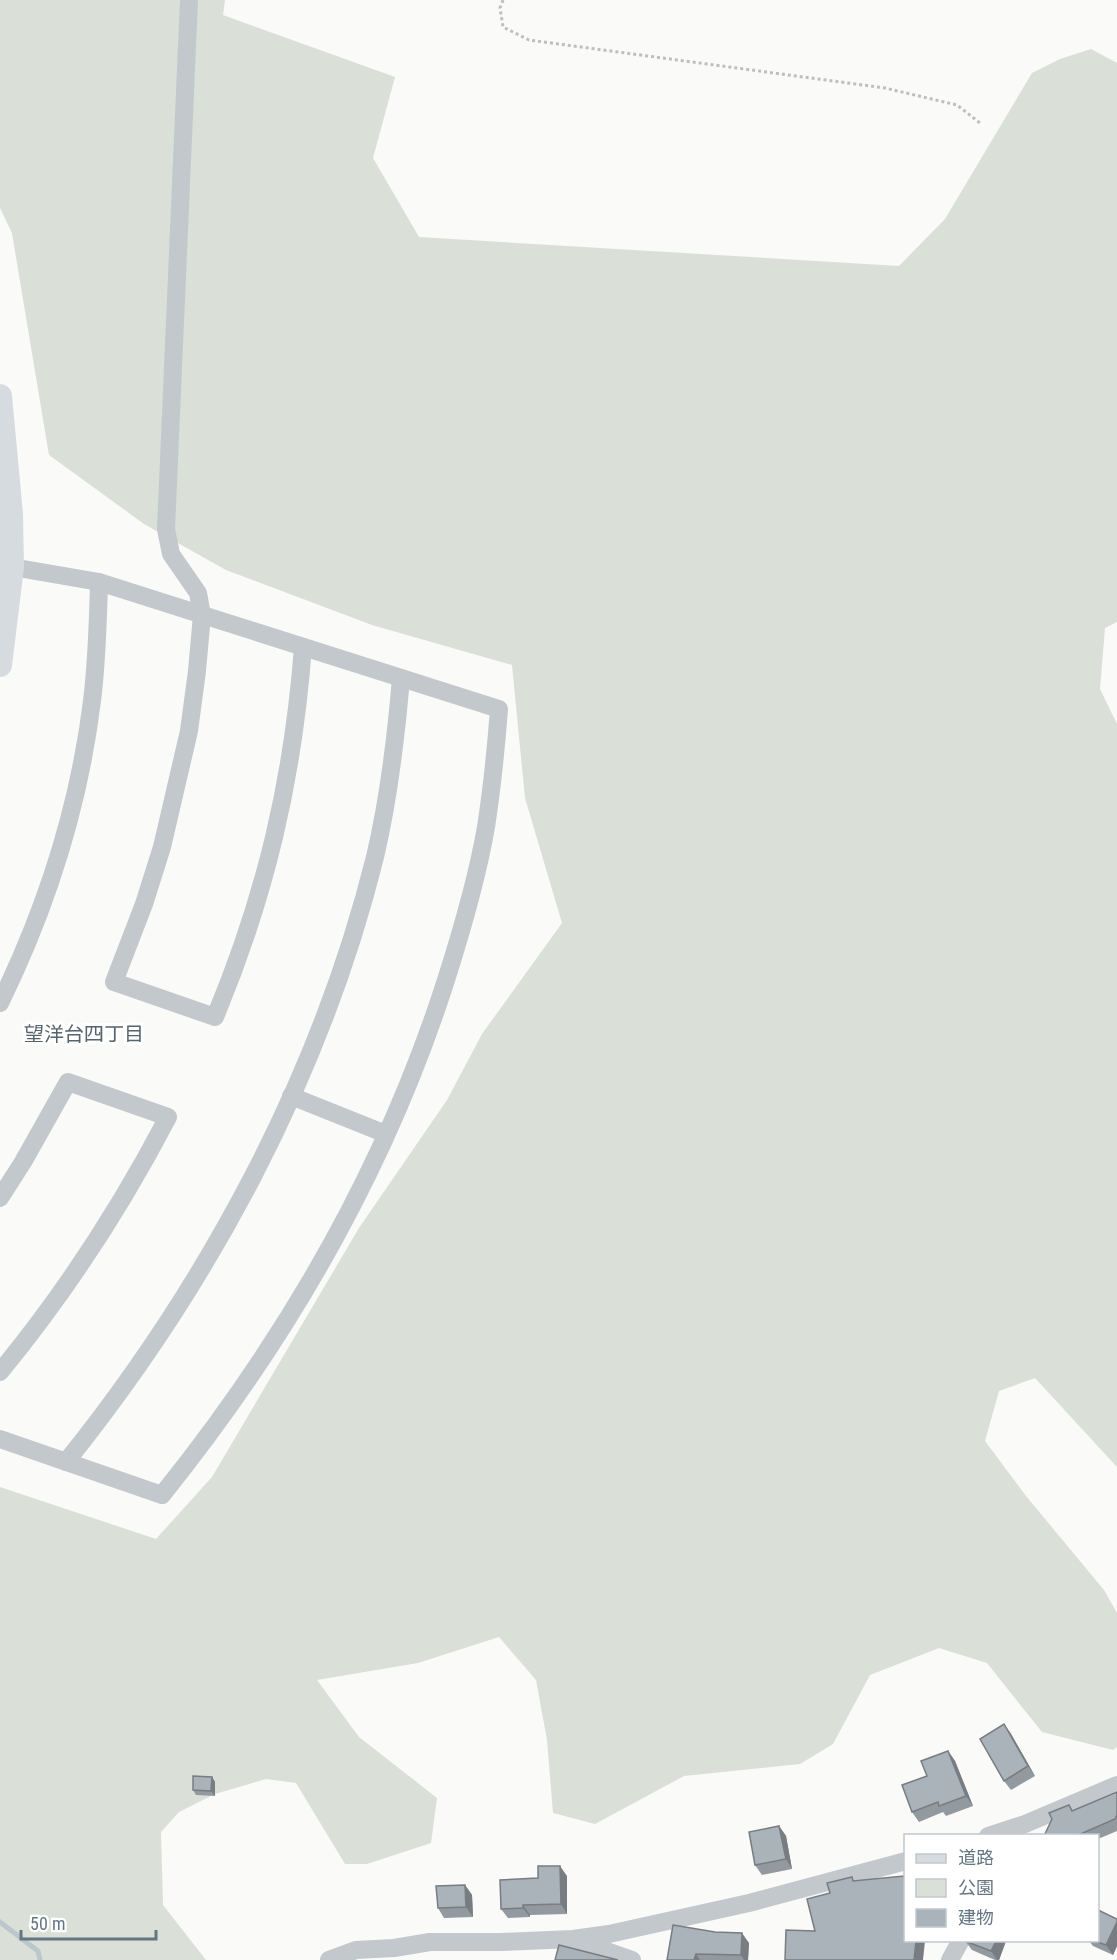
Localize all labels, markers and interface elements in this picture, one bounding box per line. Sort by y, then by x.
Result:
district label: 望洋台四丁目 [24,1022,144,1046]
legend [904,1834,1099,1942]
text: 道路 [958,1847,994,1868]
text: 公園 [958,1877,994,1898]
scale bar [21,1903,156,1941]
text: 建物 [958,1907,994,1928]
text: 50 m [30,1913,65,1934]

